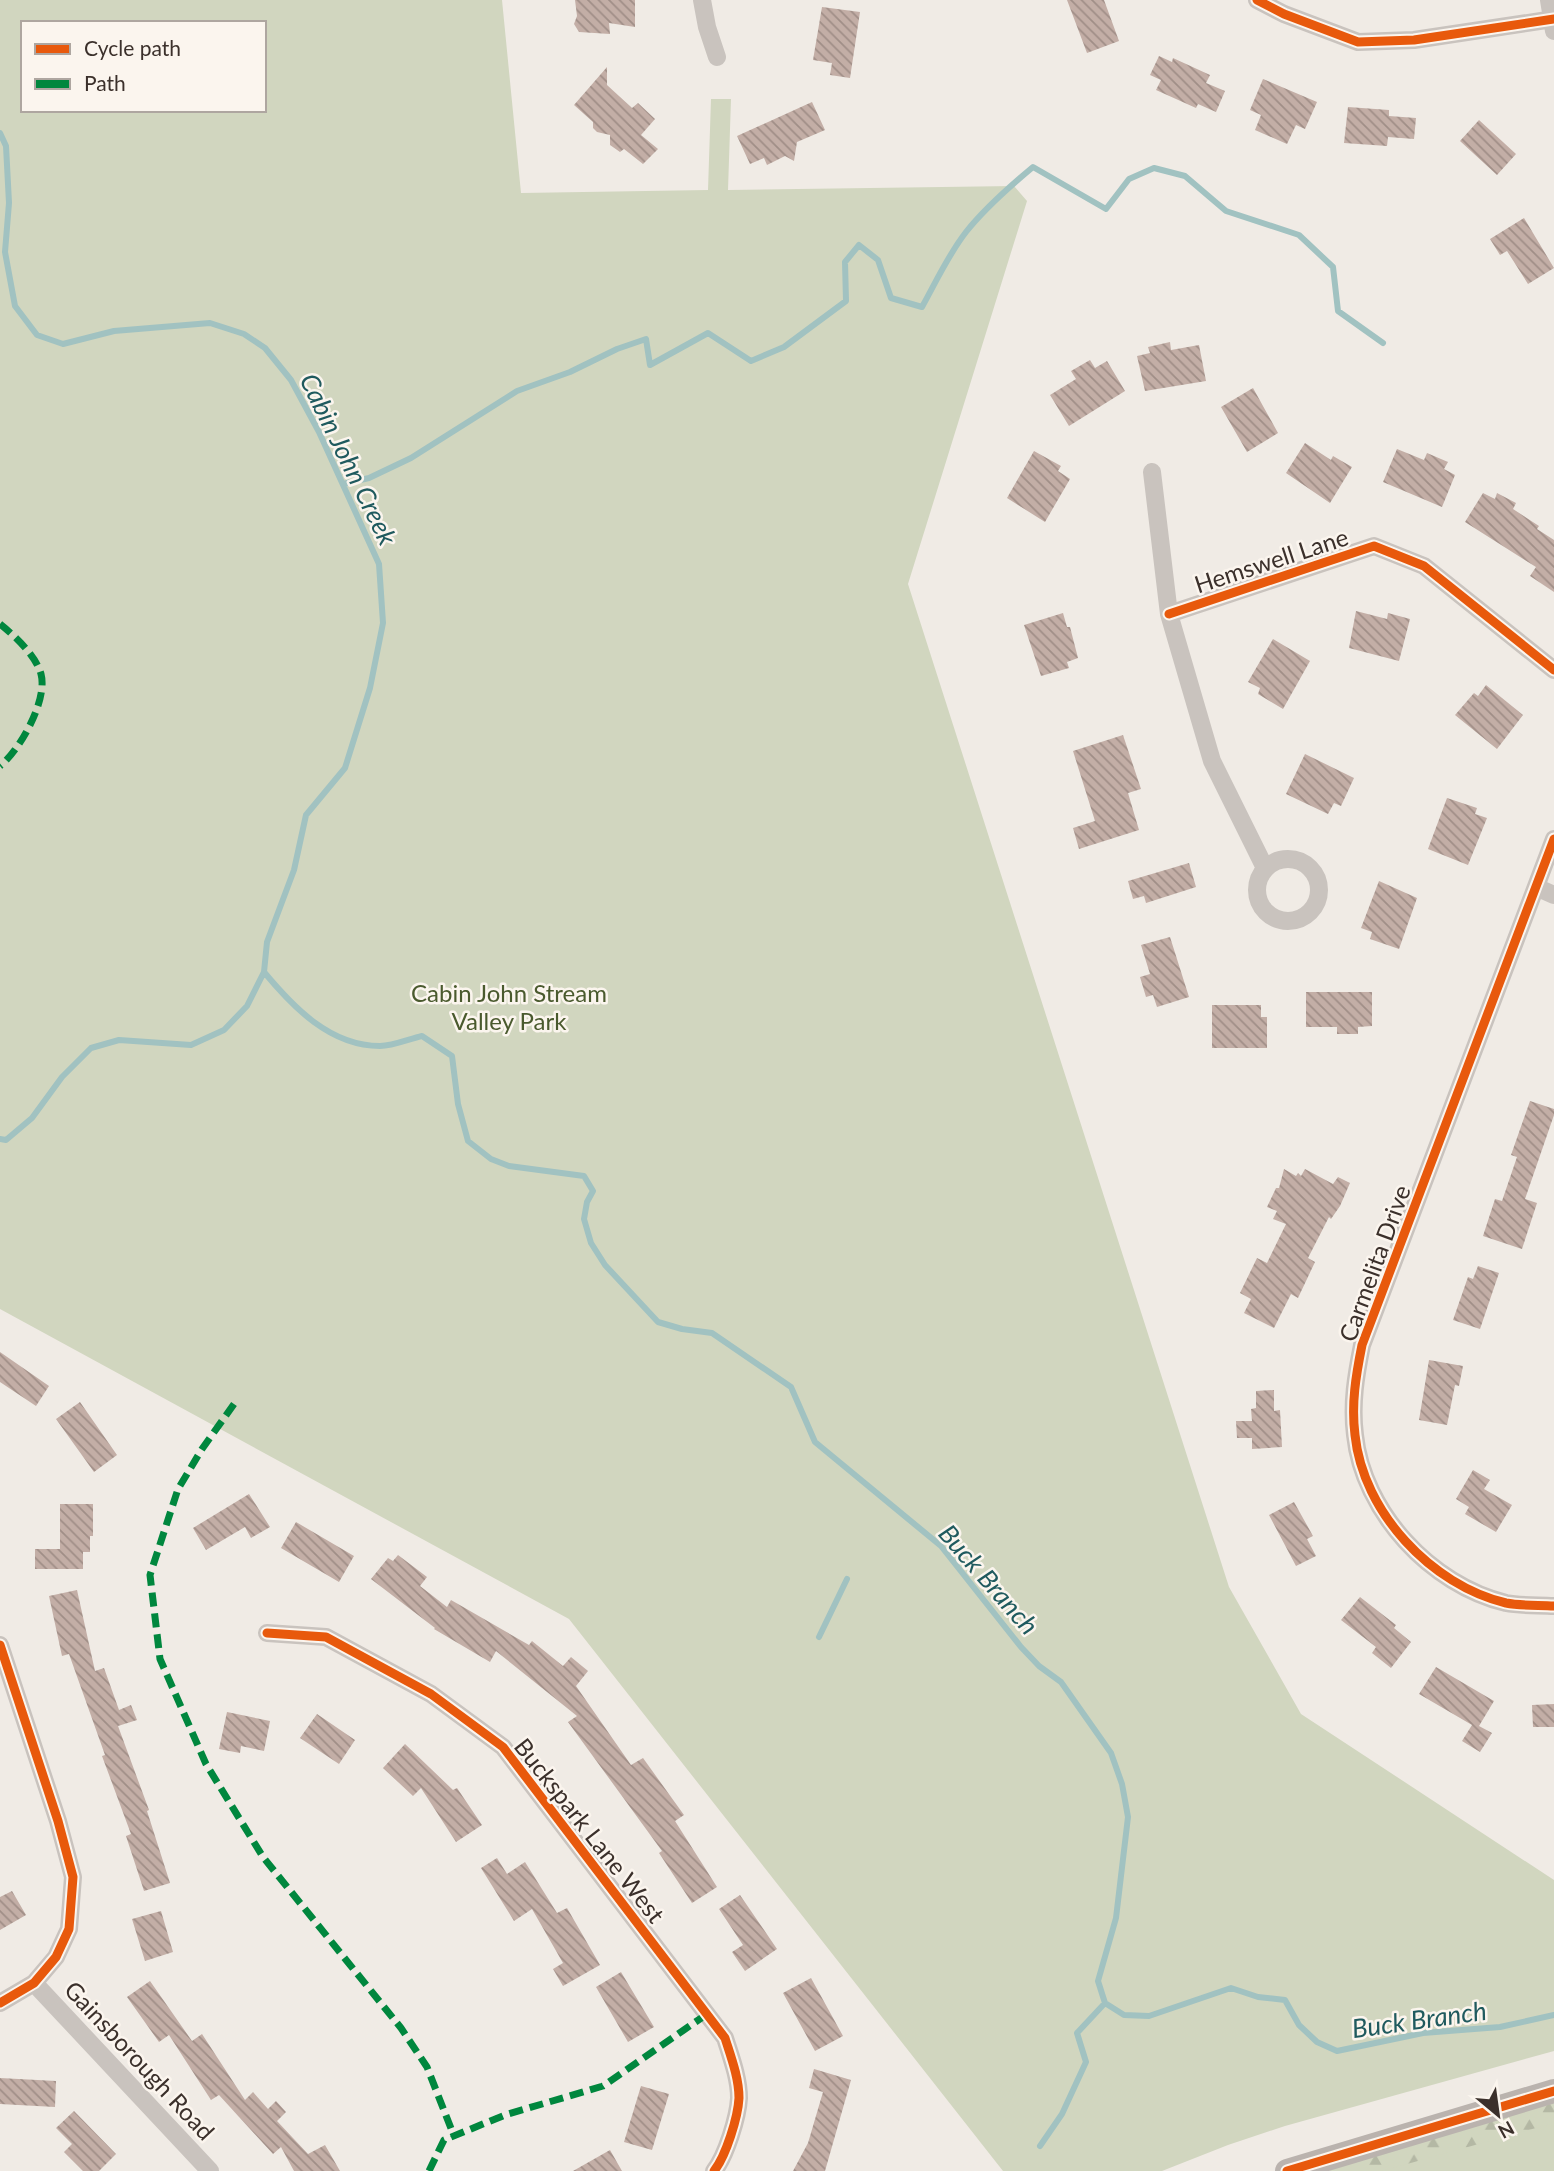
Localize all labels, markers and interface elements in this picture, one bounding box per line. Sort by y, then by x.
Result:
legend [21,21,266,112]
text: Cycle path [84,35,181,60]
text: Path [84,70,126,95]
water label: Cabin John Creek [294,368,405,551]
street label: Hemswell Lane [1190,522,1352,598]
park label: Cabin John Stream Valley Park [411,978,607,1035]
street label: Carmelita Drive [1332,1181,1416,1345]
water label: Buck Branch [932,1517,1046,1641]
street label: Buckspark Lane West [509,1732,671,1928]
street label: Gainsborough Road [59,1975,221,2145]
water label: Buck Branch [1350,1994,1488,2044]
north arrow [1463,2080,1533,2150]
text: N [1495,2117,1518,2144]

